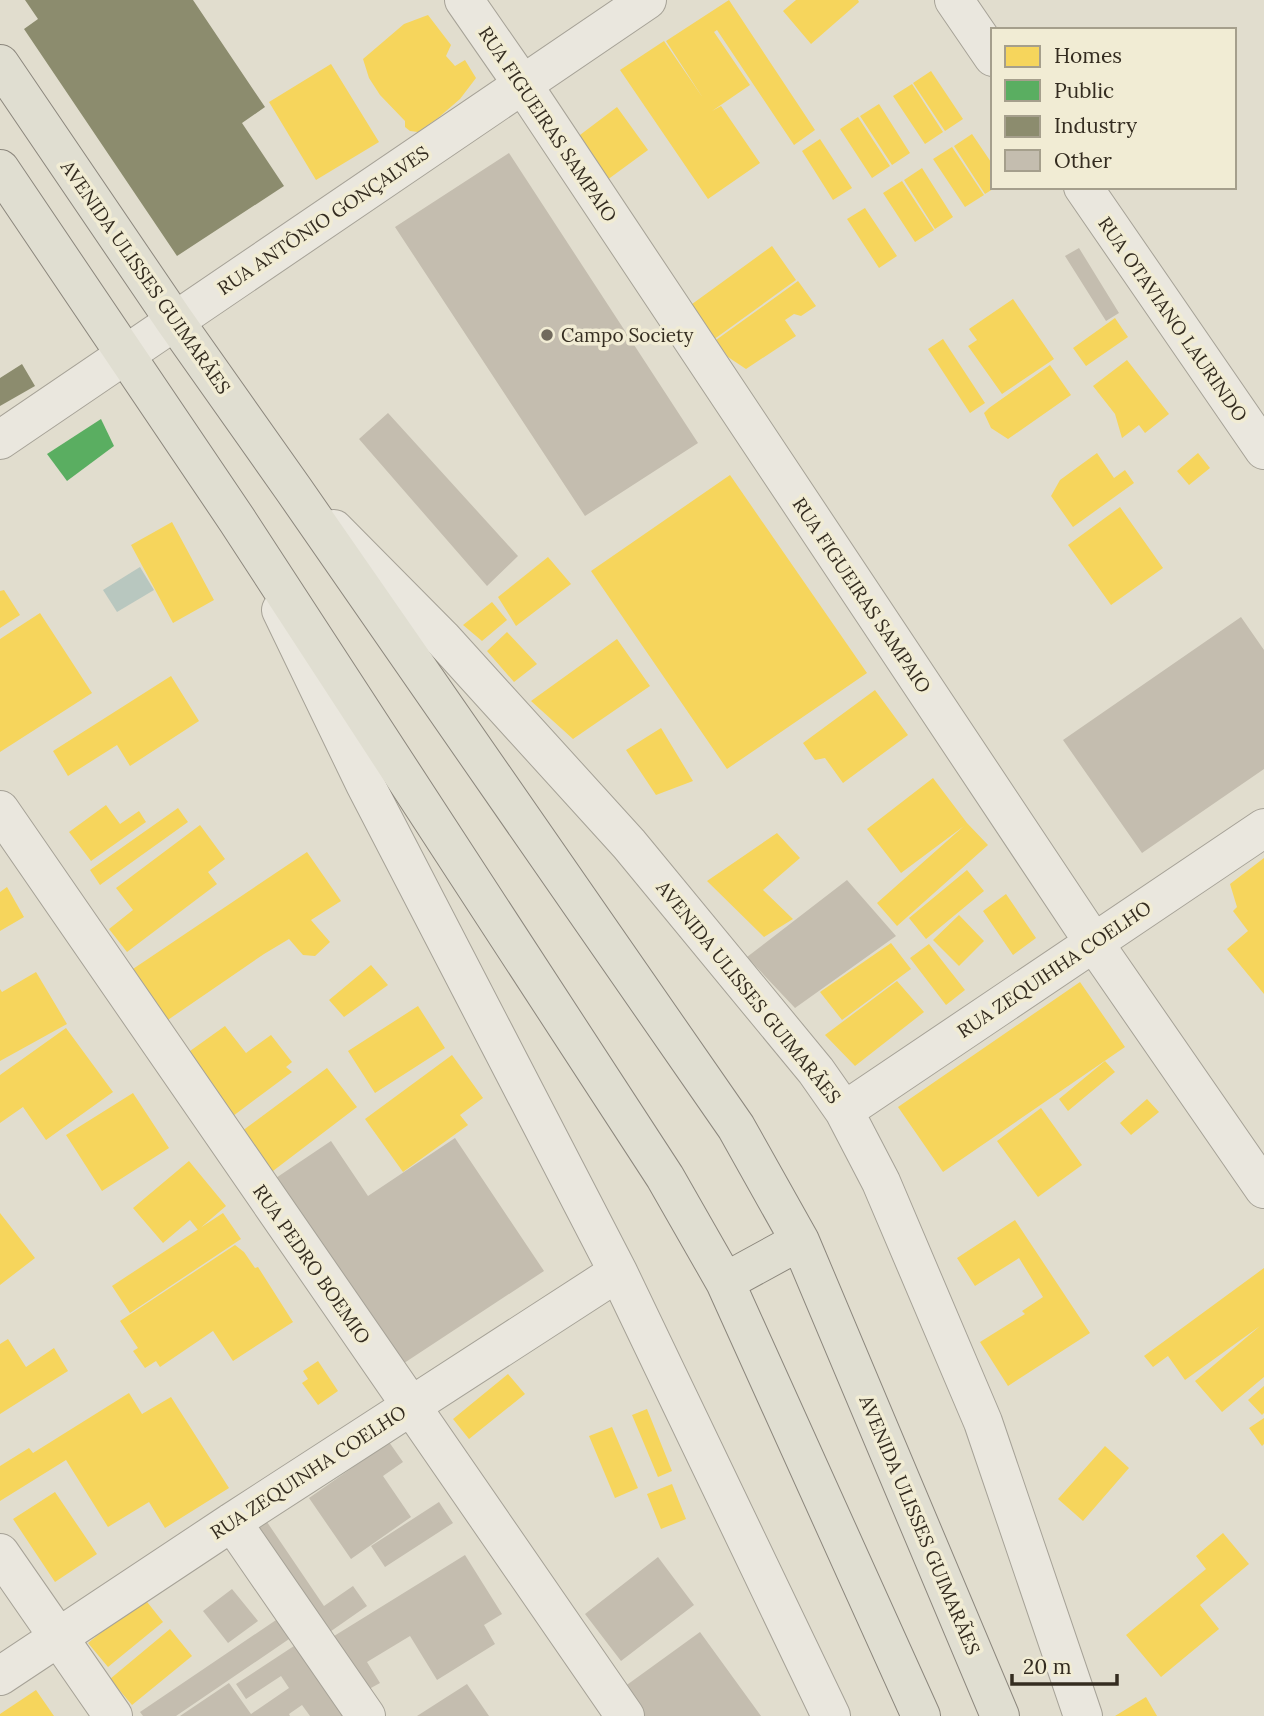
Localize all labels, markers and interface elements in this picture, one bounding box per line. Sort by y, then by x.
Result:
street label: RUA FIGUEIRAS SAMPAIO [474,22,622,226]
legend [991,28,1236,189]
text: Homes [1054,42,1122,69]
text: Public [1054,77,1114,104]
text: Industry [1054,112,1137,139]
street label: RUA ANTÔNIO GONÇALVES [213,140,433,300]
text: Other [1054,147,1112,174]
street label: AVENIDA ULISSES GUIMARÃES [55,155,236,398]
street label: RUA OTAVIANO LAURINDO [1093,212,1253,426]
place label: Campo Society [561,323,693,347]
marker: Campo Society [539,327,555,343]
street label: RUA FIGUEIRAS SAMPAIO [788,493,936,697]
street label: AVENIDA ULISSES GUIMARÃES [651,875,846,1108]
street label: RUA ZEQUIHHA COELHO [952,895,1156,1043]
street label: RUA PEDRO BOEMIO [248,1180,376,1348]
street label: AVENIDA ULISSES GUIMARÃES [854,1391,986,1658]
street label: RUA ZEQUINHA COELHO [206,1400,410,1544]
scale bar [1012,1642,1117,1686]
text: 20 m [1023,1653,1072,1680]

